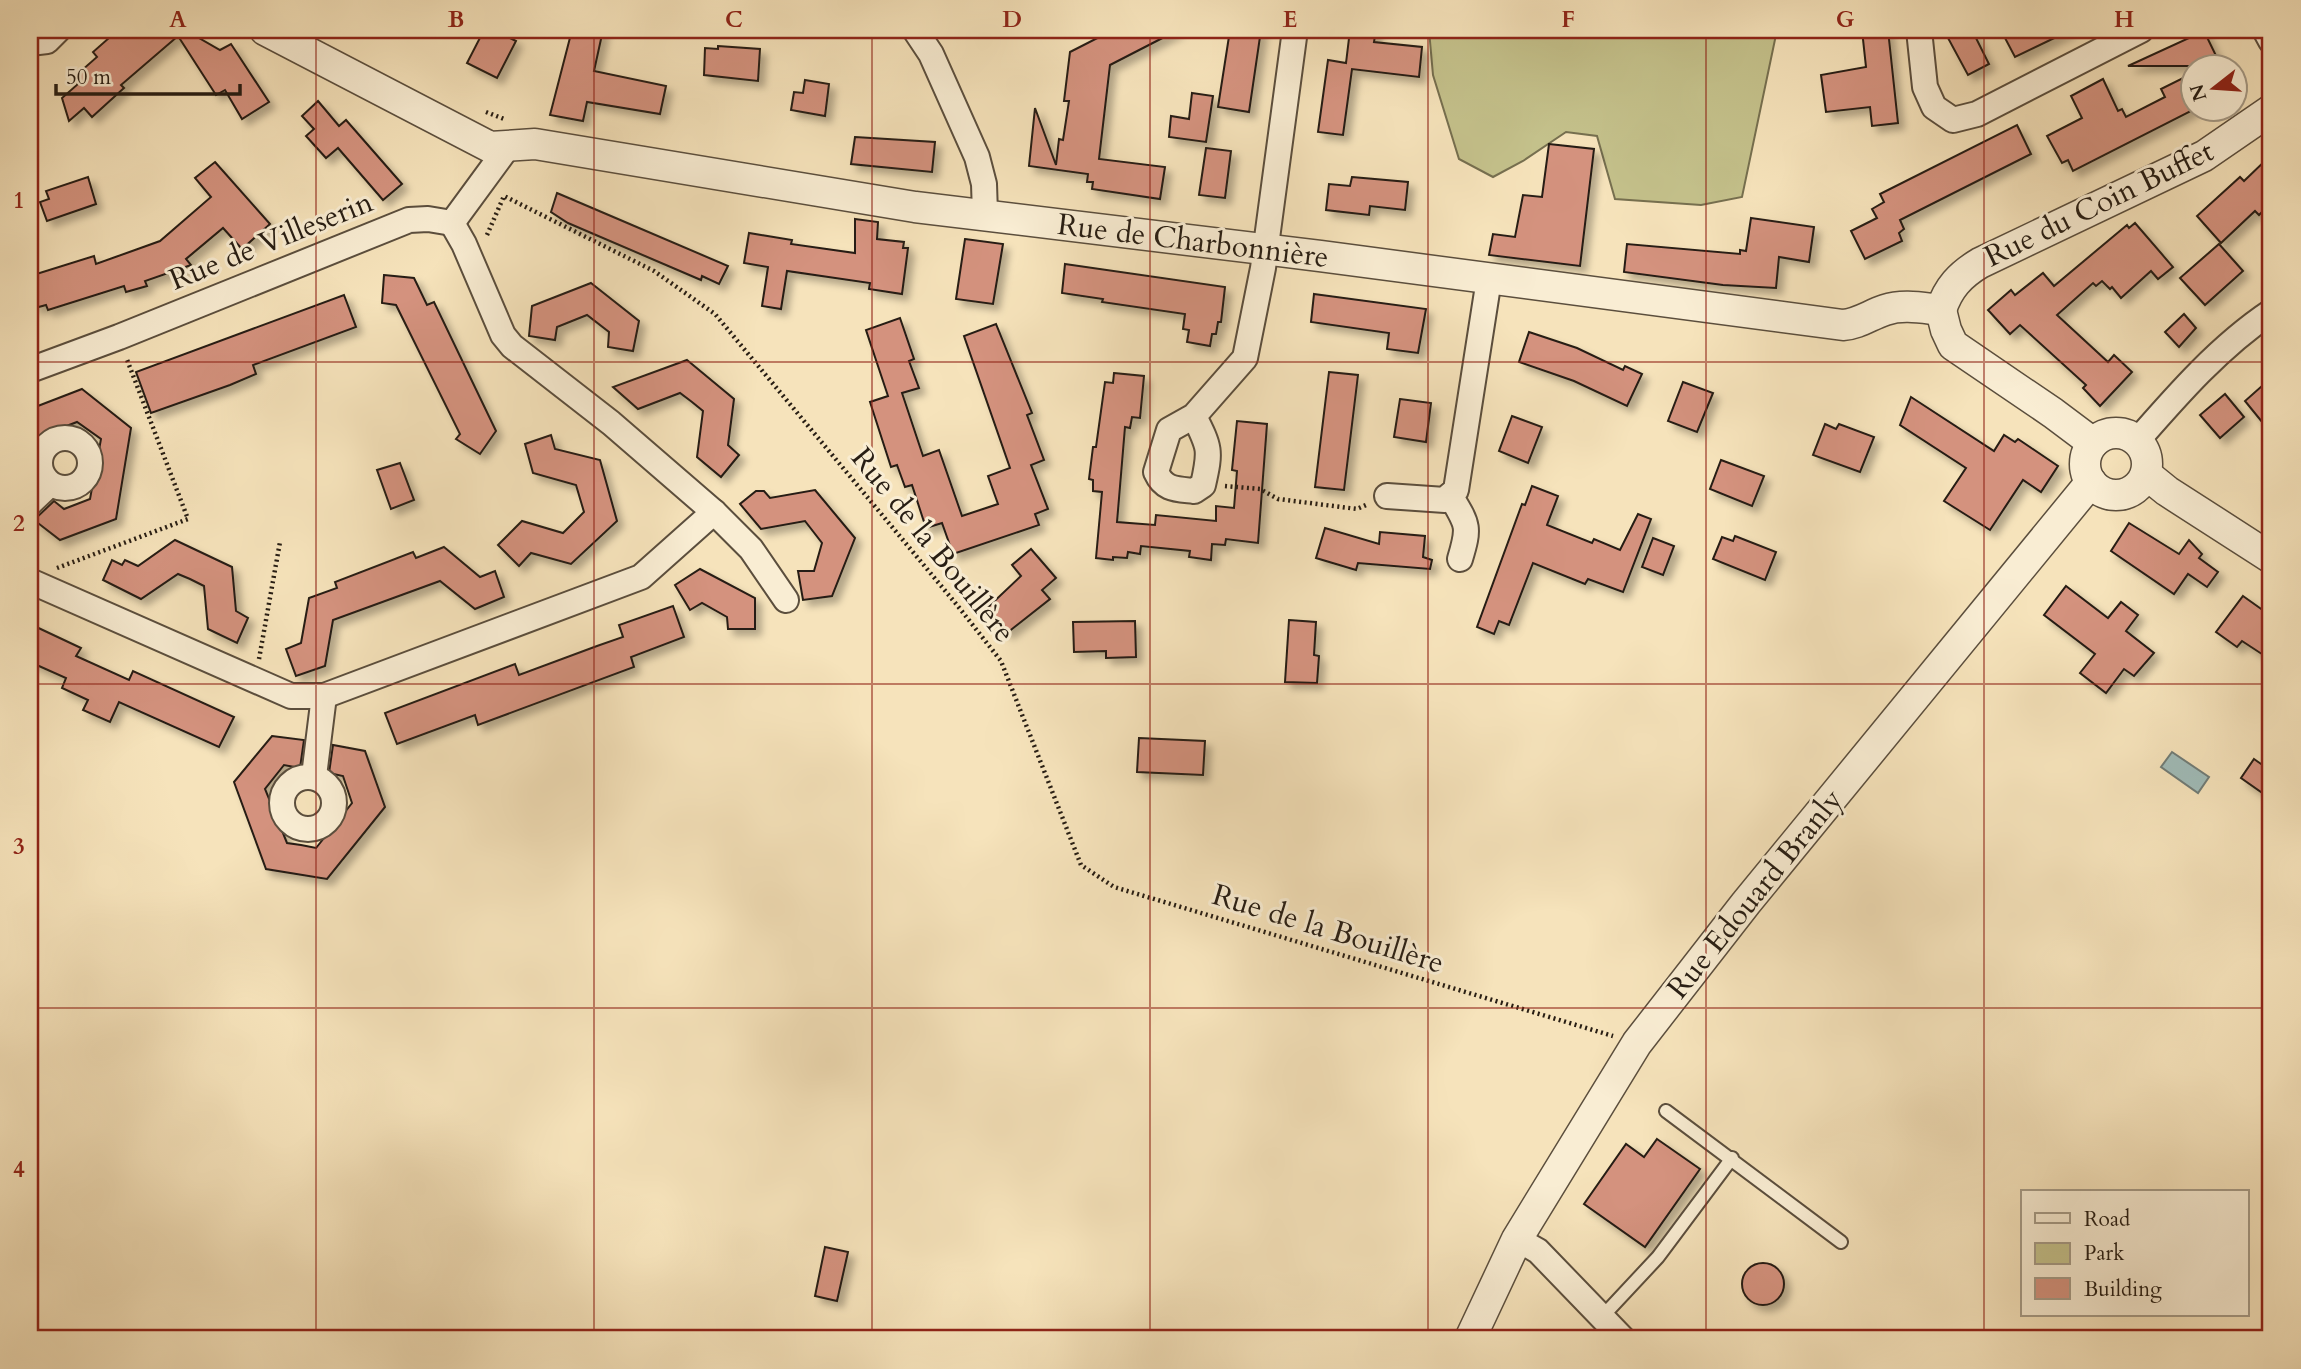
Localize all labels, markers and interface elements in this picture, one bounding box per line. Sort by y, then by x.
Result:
text: A [169,4,187,35]
text: B [448,4,464,35]
text: C [725,4,743,35]
text: D [1002,4,1022,35]
text: E [1283,4,1297,35]
text: F [1561,4,1575,35]
text: G [1836,4,1855,35]
text: H [2114,4,2134,35]
scale bar [56,52,240,96]
north arrow [2178,52,2248,122]
text: 50 m [66,63,111,92]
text: N [2184,81,2214,104]
street label: Rue du Coin Buffet [1978,131,2221,277]
street label: Rue de Villeserin [163,182,379,300]
text: 1 [13,185,25,216]
street label: Rue de Charbonnière [1055,204,1331,278]
street label: Rue de la Bouillère [841,439,1025,651]
text: 2 [13,508,25,539]
street label: Rue Edouard Branly [1658,780,1852,1007]
text: 3 [13,831,25,862]
street label: Rue de la Bouillère [1207,874,1449,984]
text: 4 [13,1154,25,1185]
legend [2021,1190,2248,1316]
text: Road [2084,1205,2130,1234]
text: Park [2084,1239,2125,1268]
text: Building [2084,1275,2162,1304]

